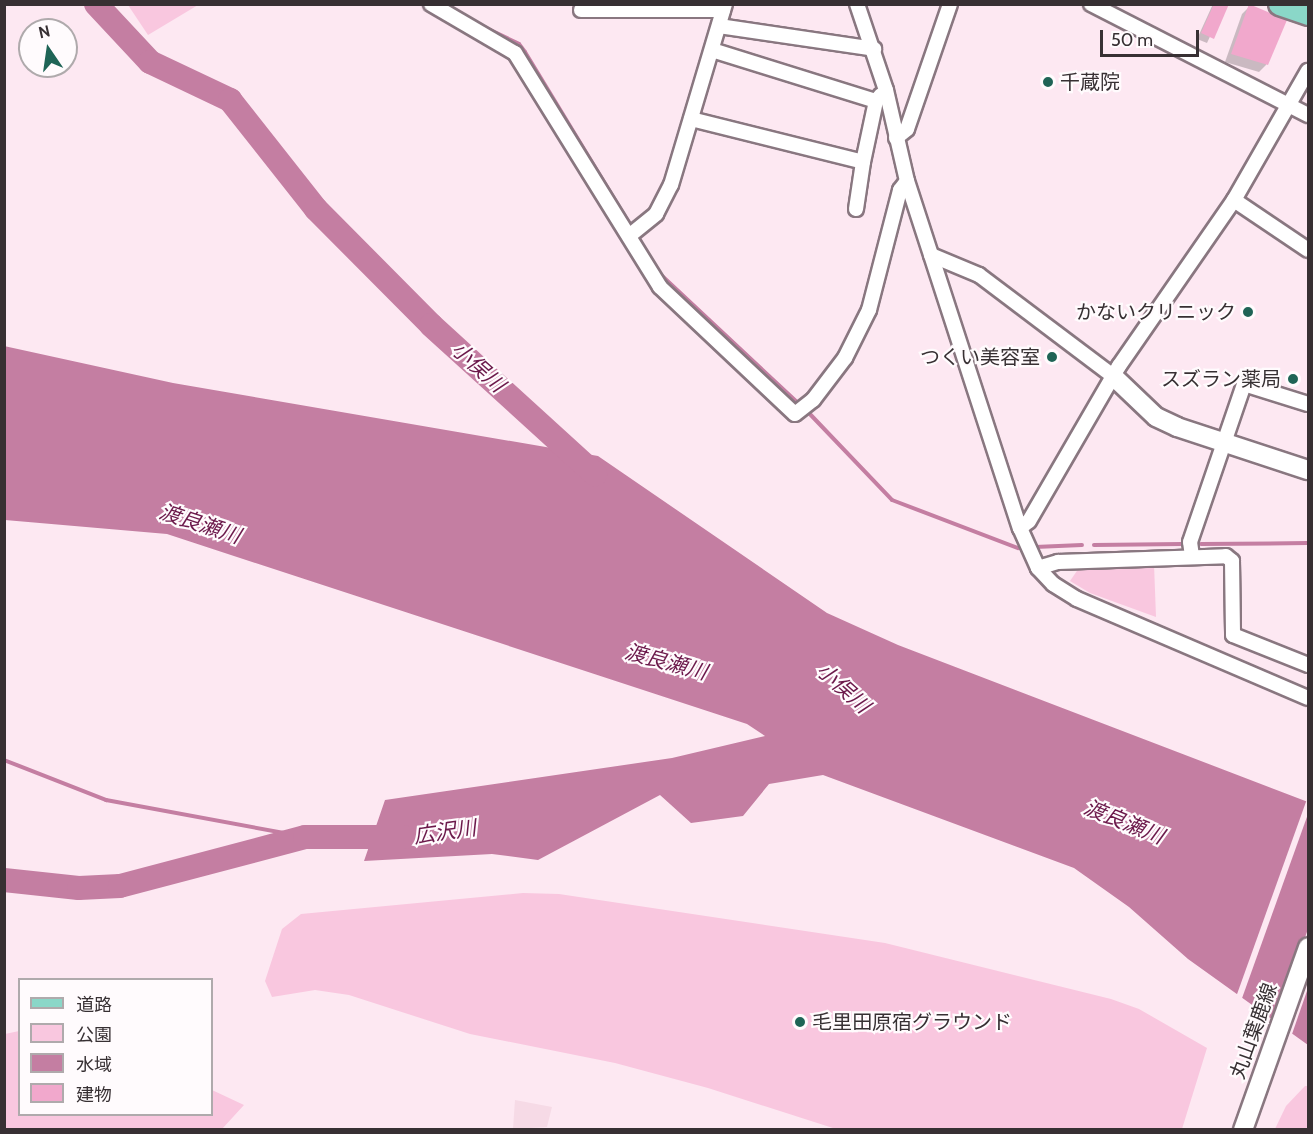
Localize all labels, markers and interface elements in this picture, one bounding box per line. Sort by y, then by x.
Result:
north arrow [18,18,78,78]
scale bar [1103,18,1202,56]
text: N [37,21,52,42]
text: 50 m [1111,29,1153,51]
place label: 千蔵院 [1060,70,1120,94]
marker: 千蔵院 [1041,75,1055,89]
place label: かないクリニック [1076,300,1236,324]
marker: かないクリニック [1241,305,1255,319]
water label: 小俣川 [446,337,510,397]
place label: つくい美容室 [920,345,1040,369]
marker: つくい美容室 [1045,350,1059,364]
place label: スズラン薬局 [1161,367,1281,391]
marker: スズラン薬局 [1286,372,1300,386]
water label: 渡良瀬川 [156,499,244,549]
water label: 渡良瀬川 [622,639,710,685]
water label: 小俣川 [811,658,875,718]
water label: 渡良瀬川 [1080,795,1168,849]
water label: 広沢川 [412,815,478,849]
legend [18,978,213,1116]
street label: 丸山葉鹿線 [1226,980,1282,1082]
text: 道路 [76,994,112,1016]
place label: 毛里田原宿グラウンド [812,1010,1012,1034]
marker: 毛里田原宿グラウンド [793,1015,807,1029]
text: 公園 [76,1024,112,1046]
text: 水域 [76,1054,112,1076]
text: 建物 [76,1084,112,1106]

